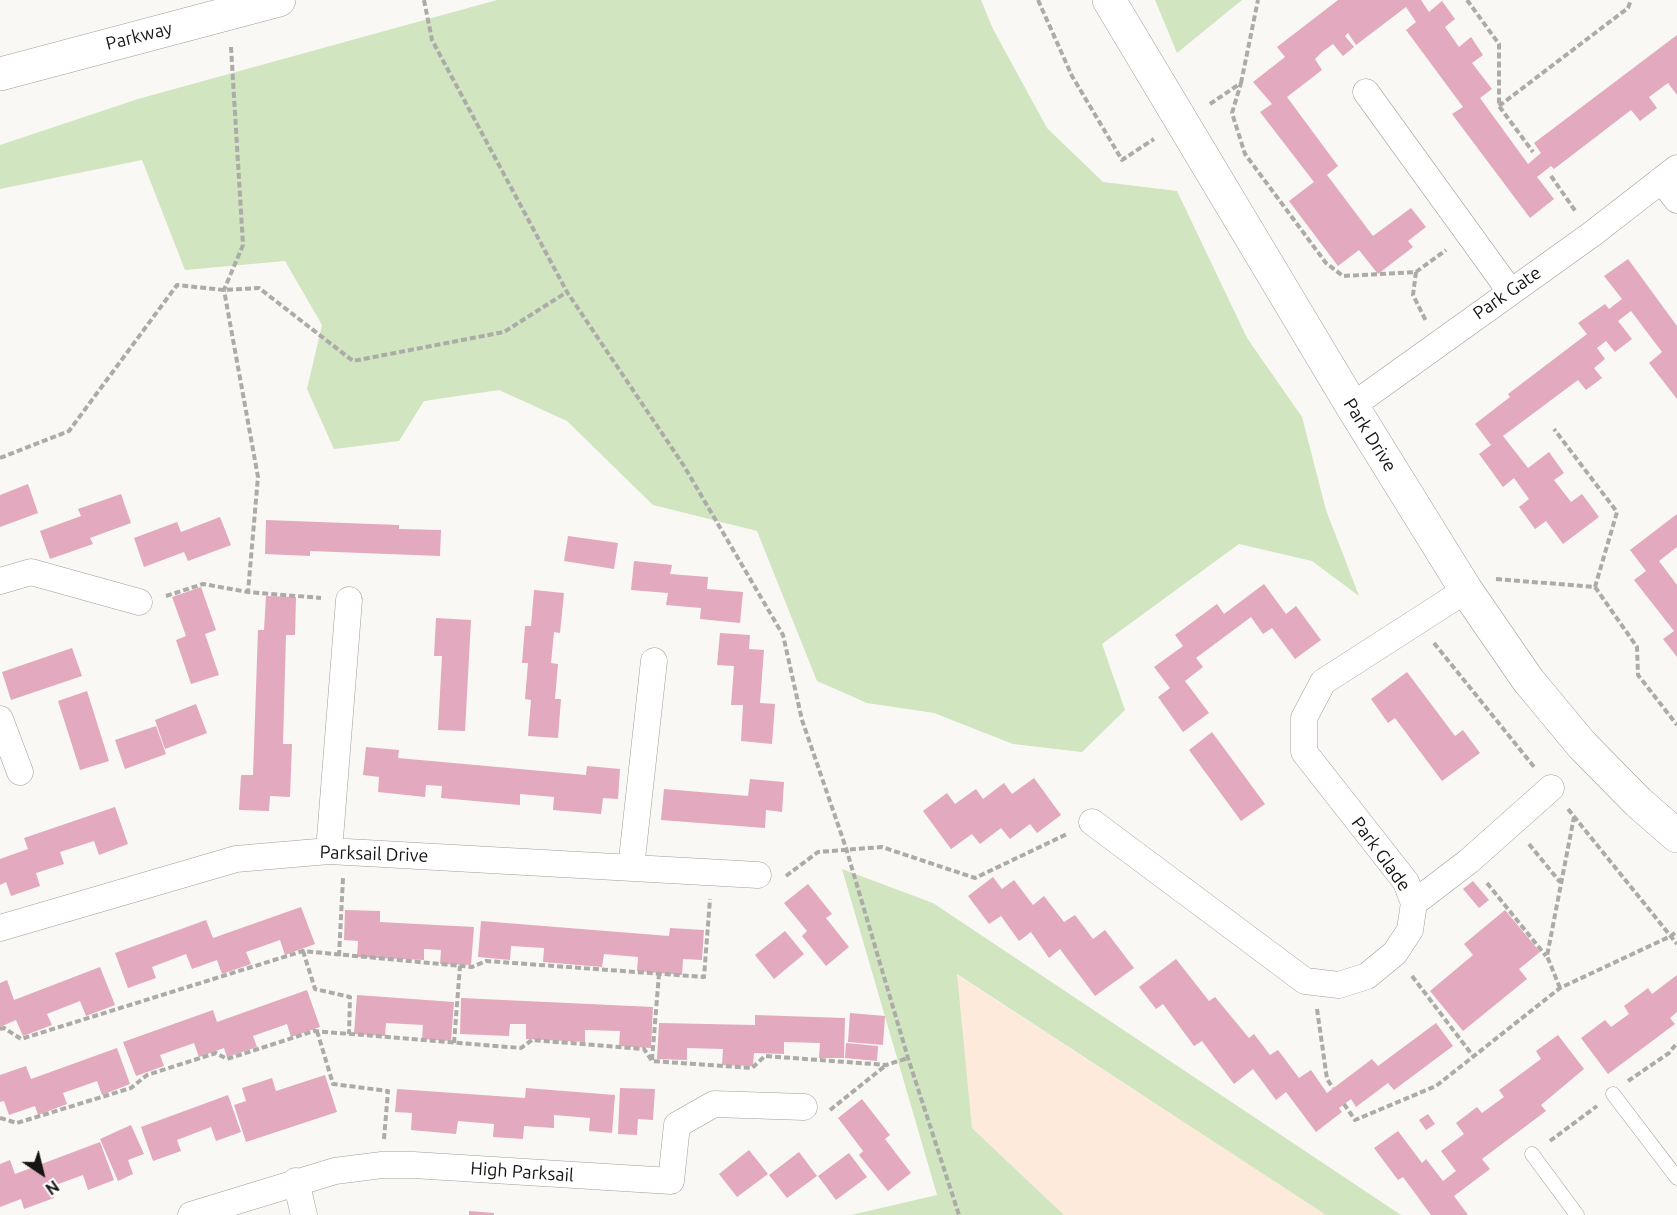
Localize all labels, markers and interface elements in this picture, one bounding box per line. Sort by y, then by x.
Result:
street label: Parkway [104,17,174,55]
street label: Park Gate [1469,262,1545,324]
street label: Park Drive [1339,394,1401,476]
street label: Park Glade [1347,813,1415,895]
street label: Parksail Drive [319,841,429,867]
north arrow [12,1143,72,1203]
street label: High Parksail [470,1158,574,1186]
text: N [42,1177,62,1199]

